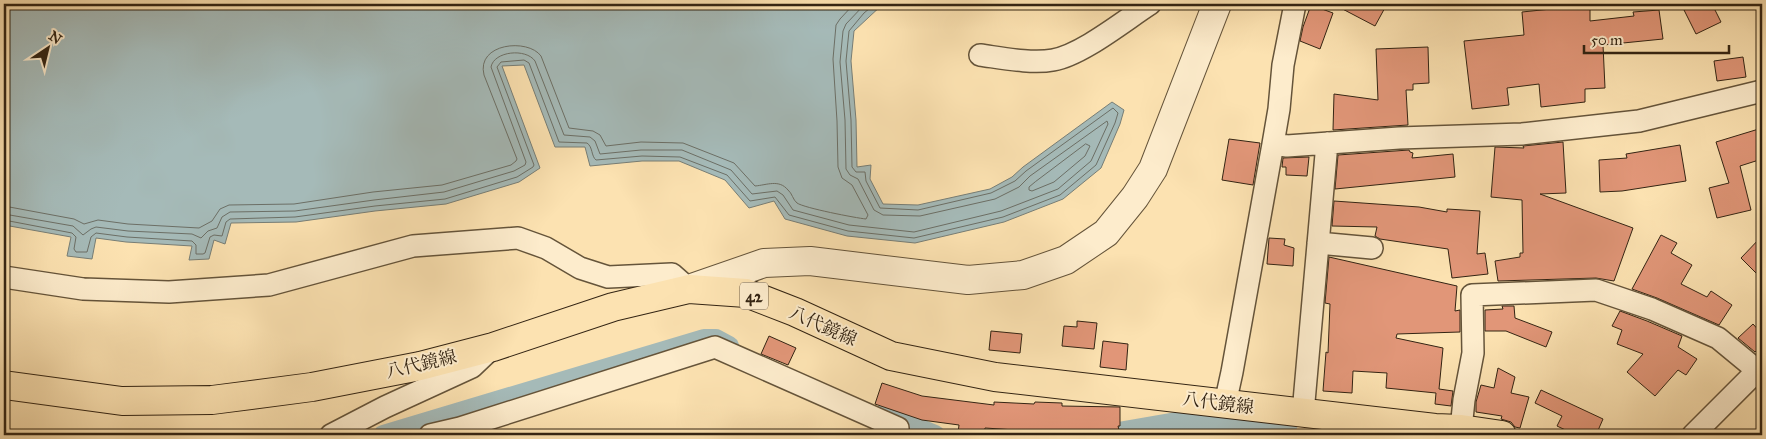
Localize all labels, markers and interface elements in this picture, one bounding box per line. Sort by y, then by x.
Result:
north arrow [22,22,72,72]
scale bar [1584,22,1728,54]
text: N [45,27,65,48]
text: 50 m [1591,31,1623,49]
road number: 42 [740,282,768,310]
street label: 八代鏡線 [786,301,860,351]
street label: 八代鏡線 [383,345,459,383]
street label: 八代鏡線 [1181,388,1255,418]

